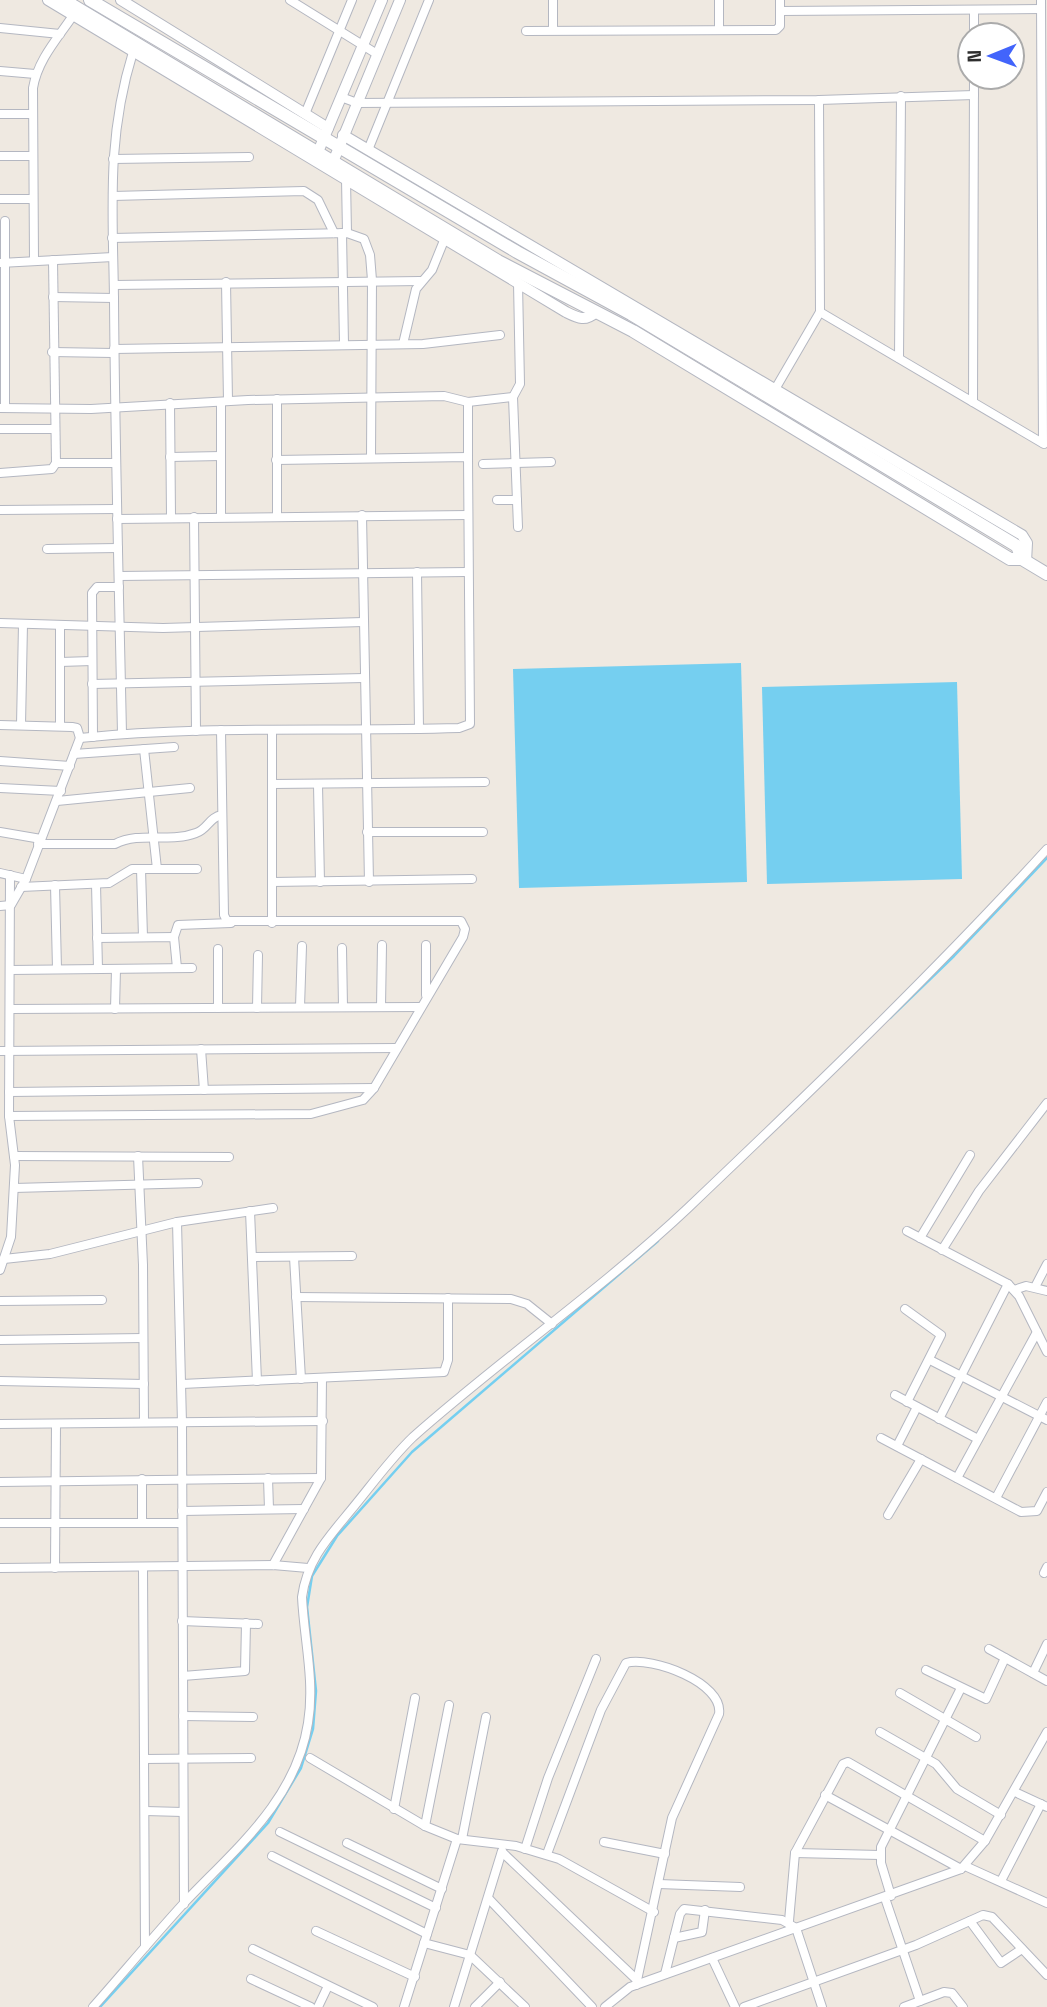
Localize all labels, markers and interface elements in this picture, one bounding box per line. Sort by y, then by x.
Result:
north arrow [956,21,1026,91]
text: N [962,50,987,63]

